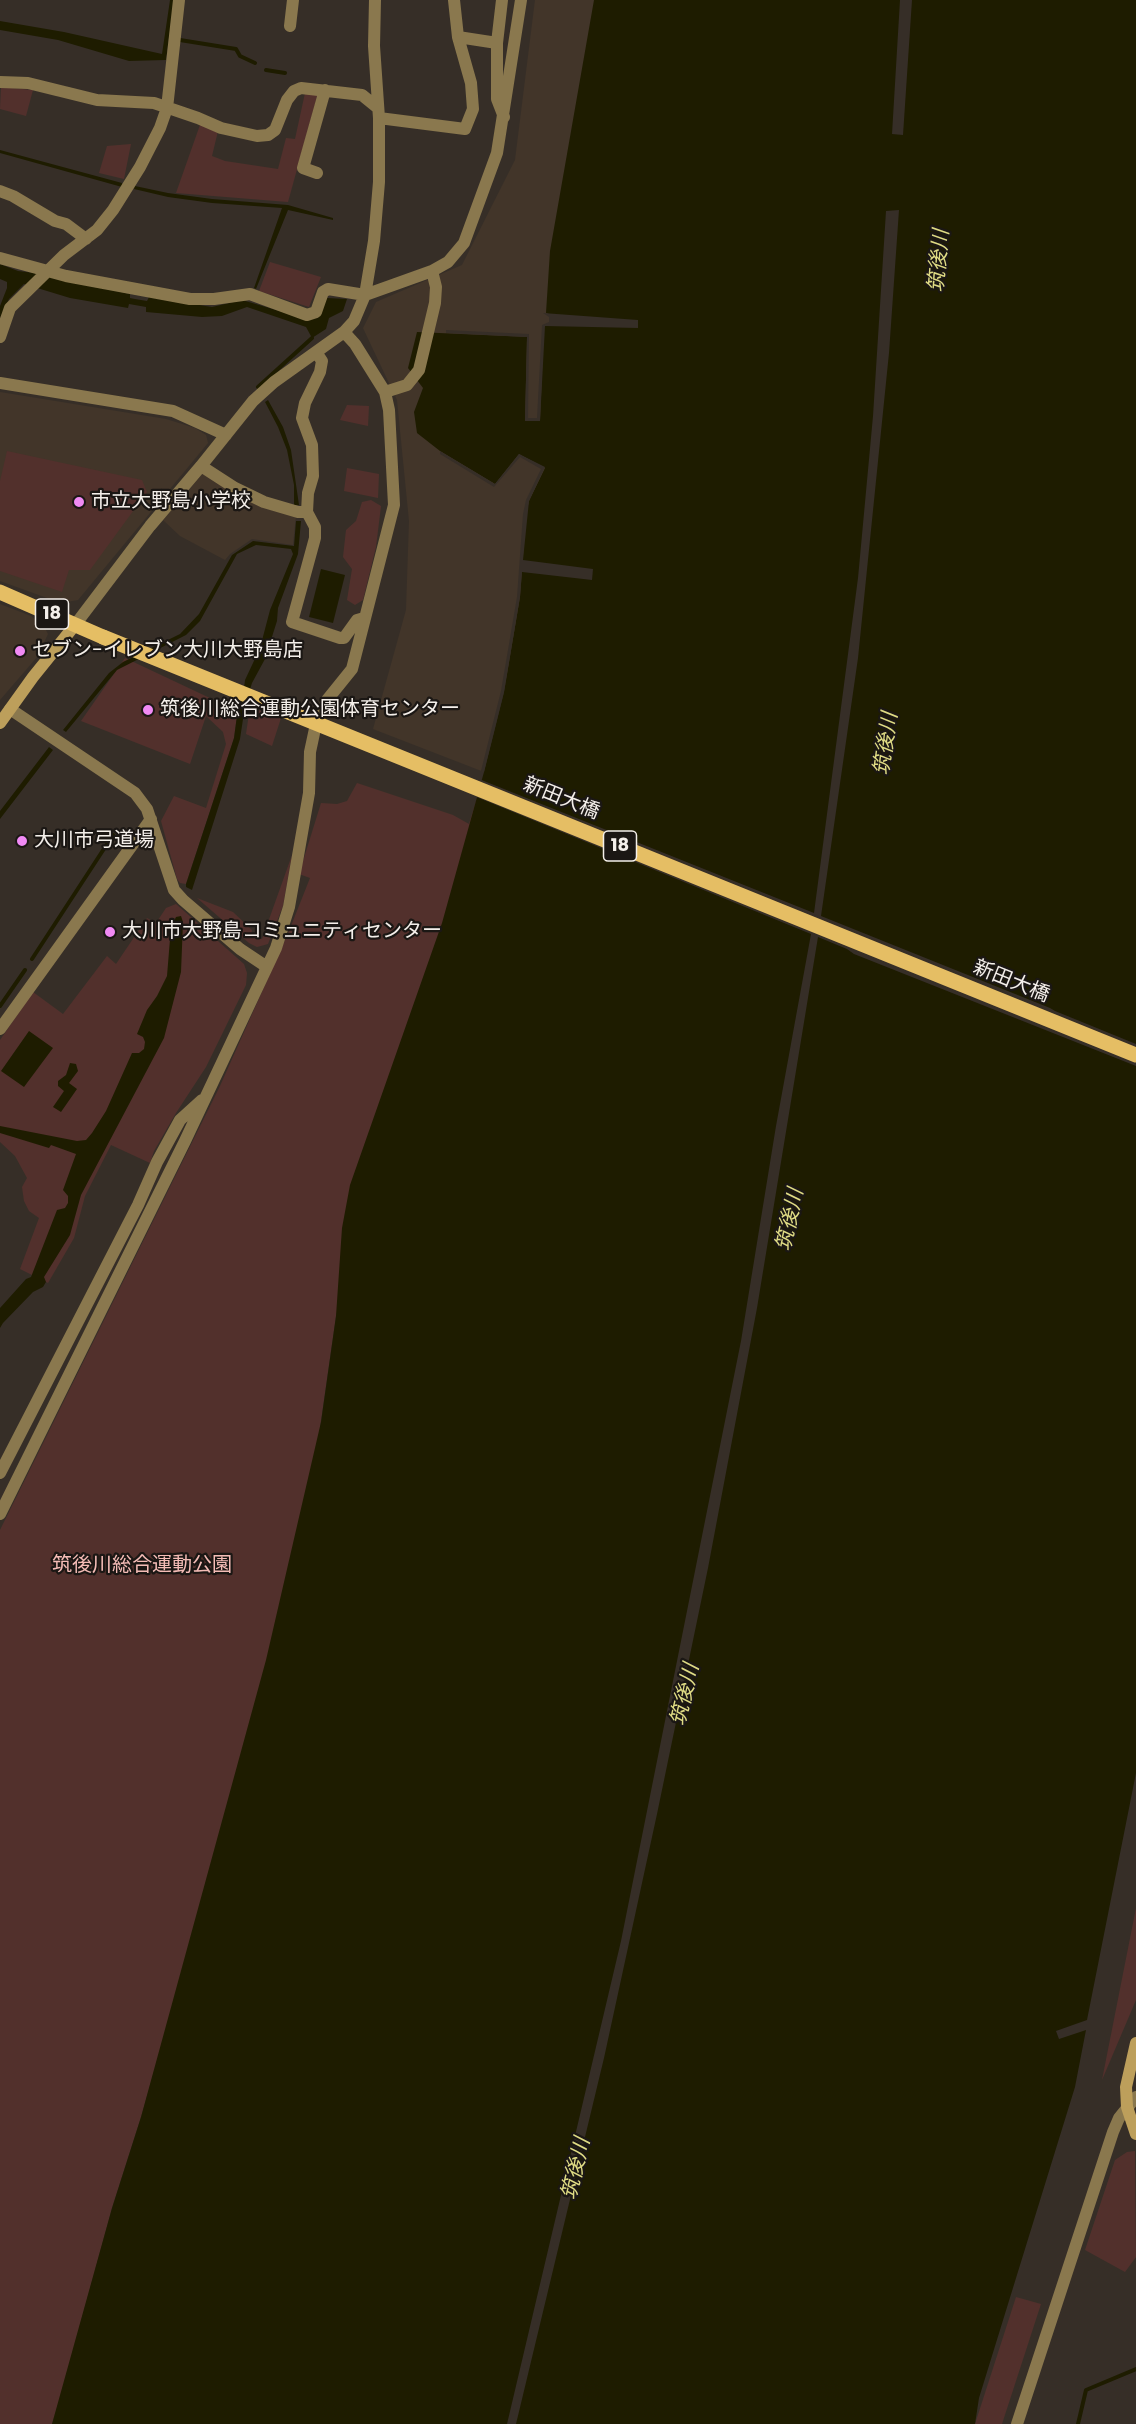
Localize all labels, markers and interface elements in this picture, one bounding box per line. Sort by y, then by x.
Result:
water label: 筑後川 [925,229,955,293]
place label: 市立大野島小学校 [91,490,251,514]
marker: 市立大野島小学校 [72,495,86,509]
road number: 18 [36,599,68,629]
place label: セブン-イレブン大川大野島店 [32,639,303,663]
marker: セブン-イレブン大川大野島店 [13,644,27,658]
place label: 筑後川総合運動公園体育センター [160,698,460,722]
marker: 筑後川総合運動公園体育センター [141,703,155,717]
water label: 筑後川 [870,711,904,777]
street label: 新田大橋 [519,773,603,825]
place label: 大川市弓道場 [34,829,154,853]
road number: 18 [604,831,636,861]
marker: 大川市弓道場 [15,834,29,848]
place label: 大川市大野島コミュニティセンター [122,920,442,944]
marker: 大川市大野島コミュニティセンター [103,925,117,939]
street label: 新田大橋 [969,956,1053,1008]
water label: 筑後川 [772,1187,810,1253]
park label: 筑後川総合運動公園 [52,1554,232,1578]
water label: 筑後川 [667,1661,705,1729]
water label: 筑後川 [558,2135,596,2203]

